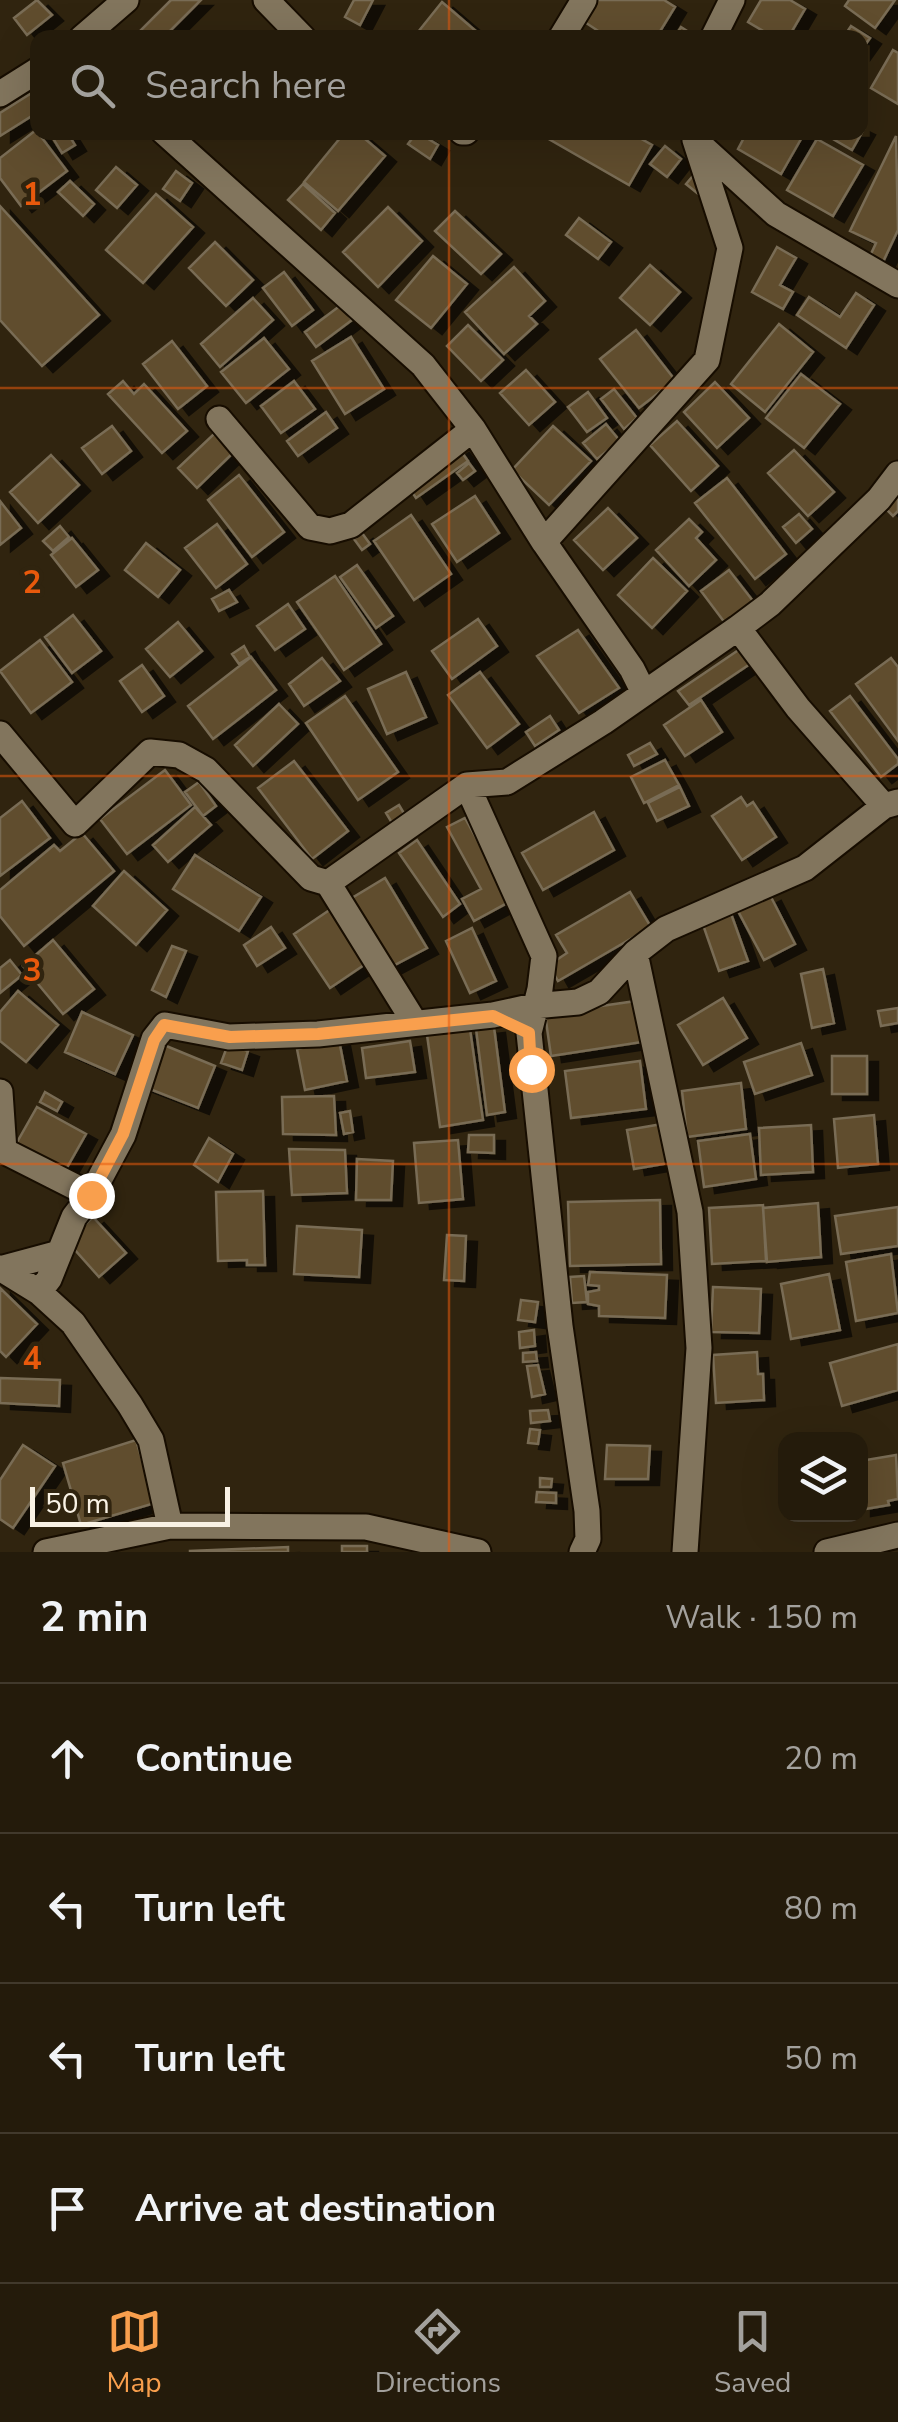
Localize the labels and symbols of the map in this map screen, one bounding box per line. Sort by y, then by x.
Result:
text: 1 [22,173,42,216]
text: 2 [22,561,42,604]
text: 3 [22,949,42,992]
route start [509,1047,555,1093]
route end [69,1173,115,1219]
text: 4 [22,1337,42,1380]
scale bar [30,1482,230,1526]

